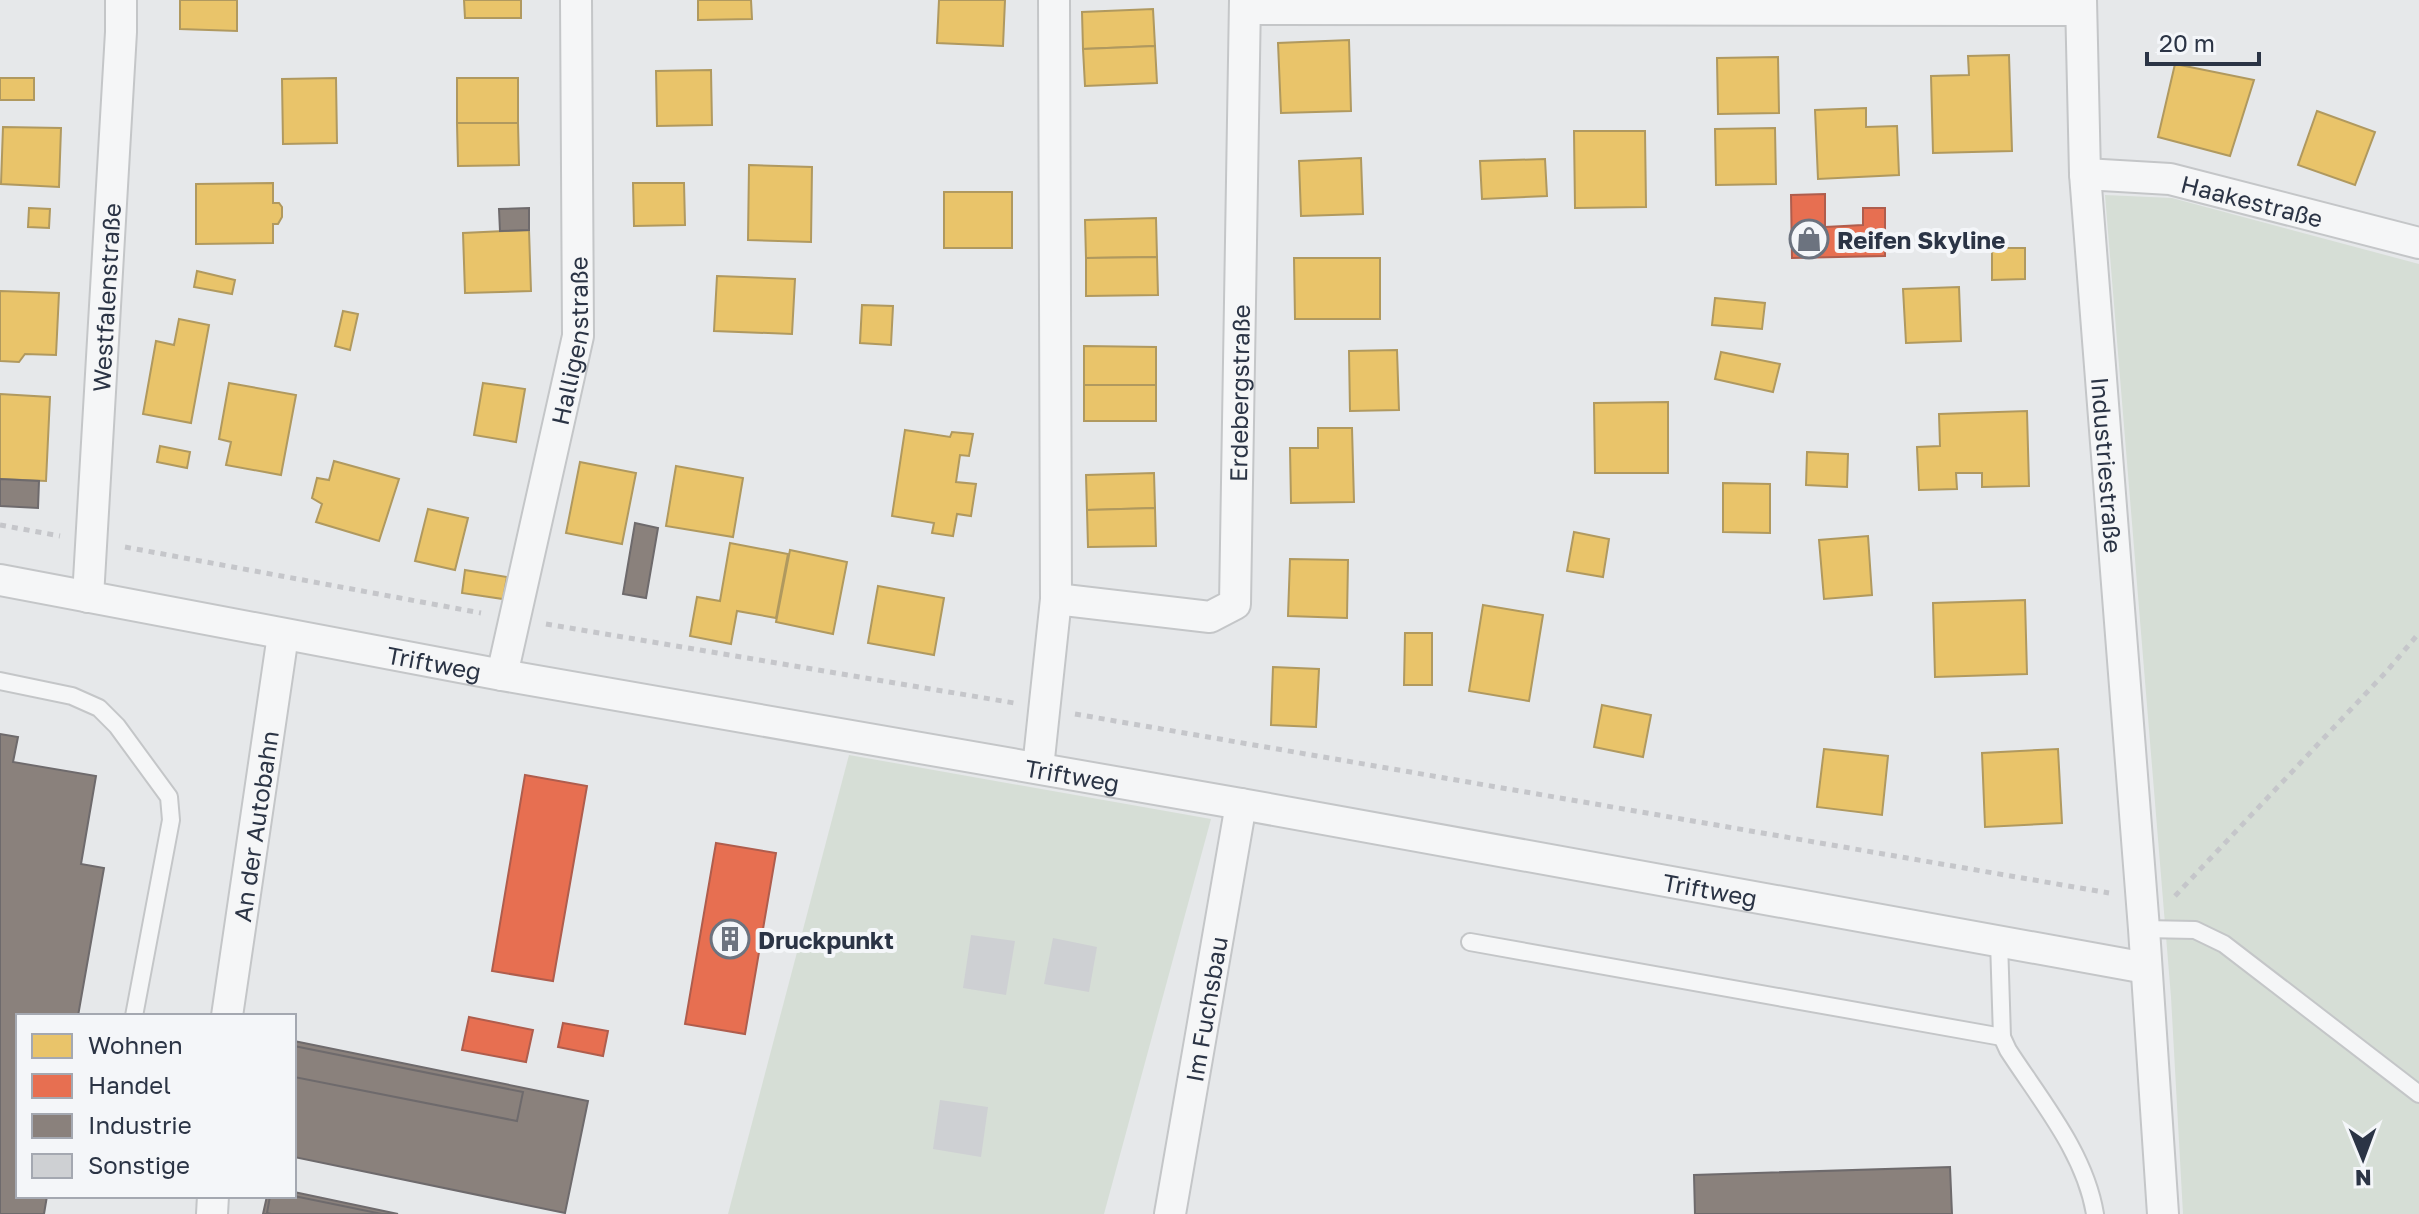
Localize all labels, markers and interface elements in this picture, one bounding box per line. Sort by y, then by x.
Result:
scale bar [2147,16,2259,66]
text: 20 m [2159,28,2215,57]
street label: Haakestraße [2178,168,2326,232]
street label: Westfalenstraße [86,202,125,393]
shop icon: Reifen Skyline [1788,218,1830,260]
place label: Reifen Skyline [1837,225,2005,254]
street label: Halligenstraße [544,256,594,427]
street label: Erdebergstraße [1223,304,1254,482]
street label: Industriestraße [2086,376,2129,554]
street label: Triftweg [385,639,484,685]
street label: An der Autobahn [227,728,283,924]
street label: Triftweg [1023,752,1122,797]
street label: Triftweg [1661,866,1760,912]
building icon: Druckpunkt [709,918,751,960]
place label: Druckpunkt [758,925,894,954]
street label: Im Fuchsbau [1179,934,1232,1084]
legend [16,1014,296,1198]
text: Wohnen [88,1030,183,1059]
text: Handel [88,1070,171,1099]
text: Industrie [88,1110,192,1139]
north arrow [2323,1118,2403,1198]
text: Sonstige [88,1150,190,1179]
text: N [2355,1165,2372,1192]

